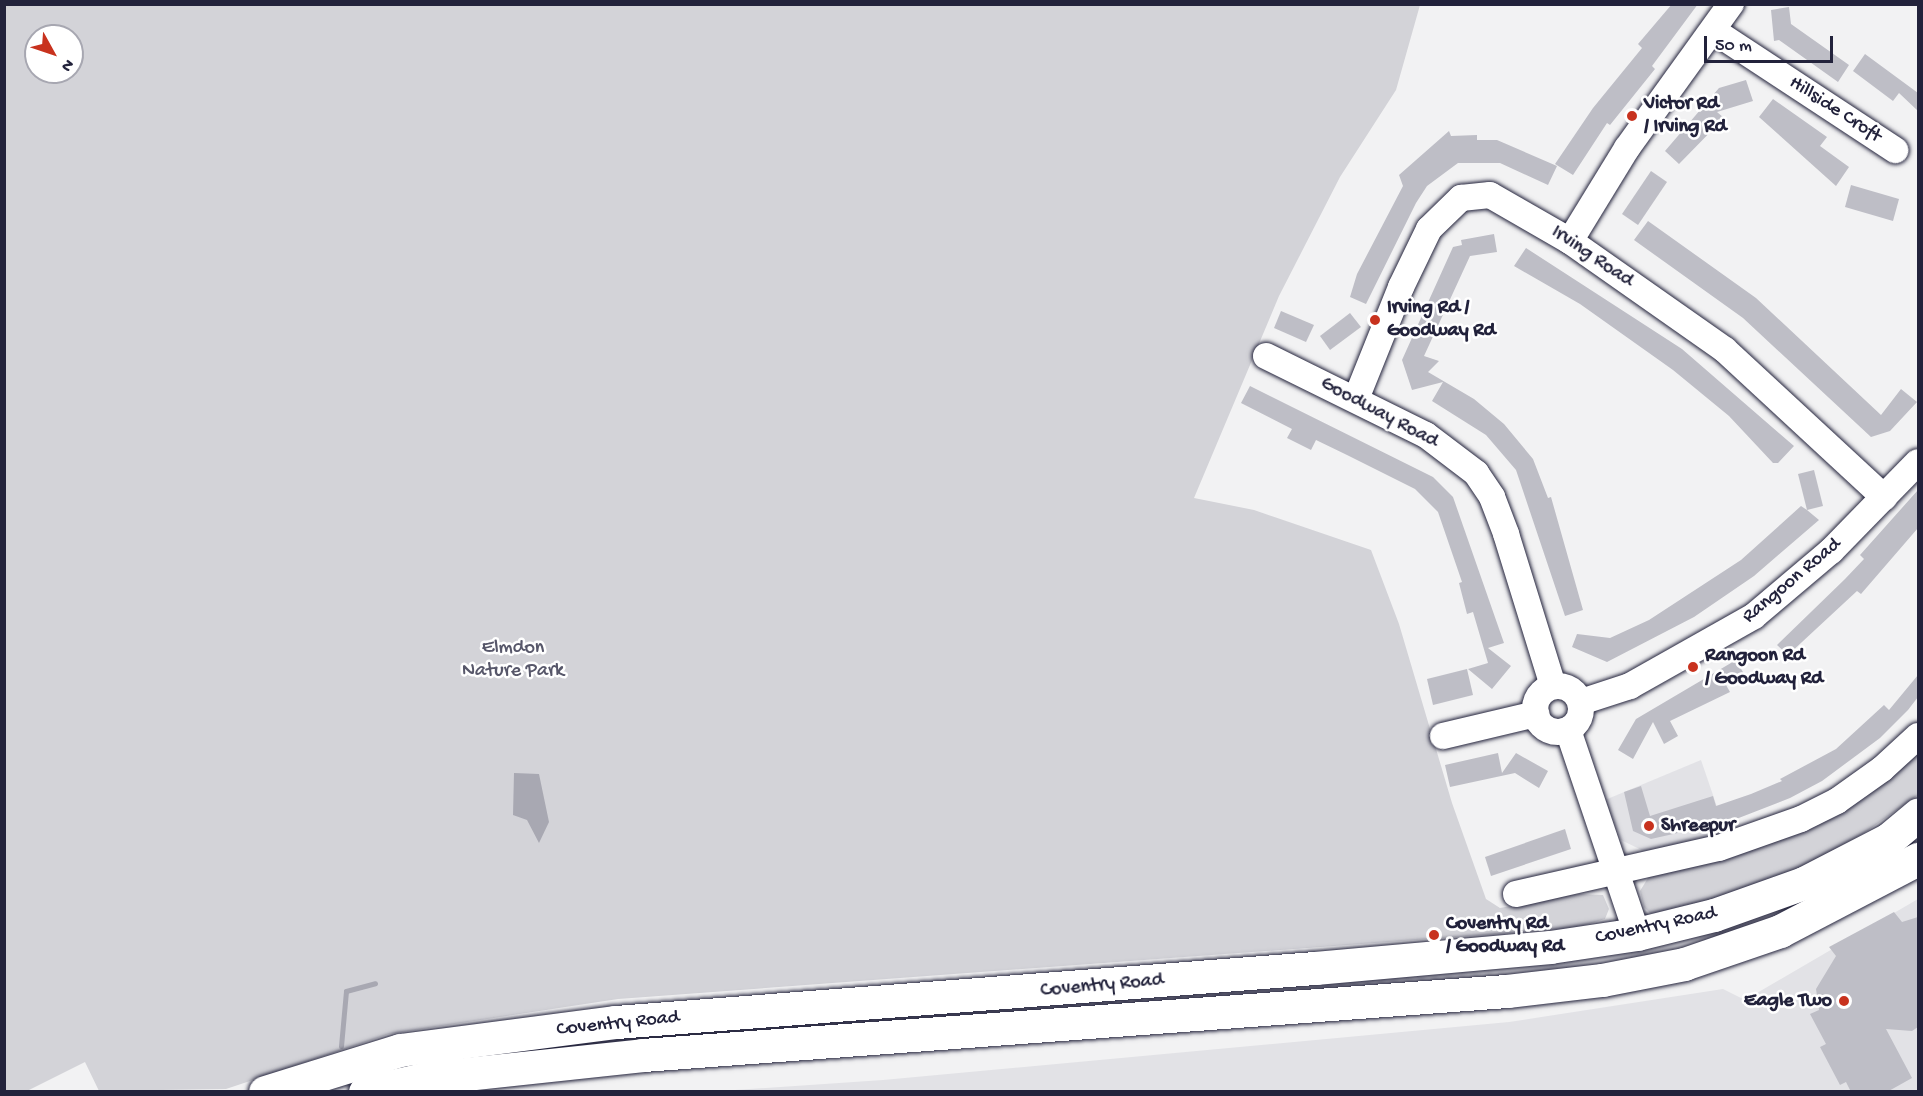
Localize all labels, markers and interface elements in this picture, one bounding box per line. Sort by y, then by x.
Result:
north arrow [24,24,84,84]
scale bar [1707,24,1836,62]
text: 50 m [1715,36,1752,57]
text: N [56,54,77,75]
street label: Hillside Croft [1784,71,1886,149]
place label: Victor Rd / Irving Rd [1644,92,1726,139]
marker: Victor Rd / Irving Rd [1625,109,1639,123]
street label: Irving Road [1546,221,1638,293]
place label: Irving Rd / Goodway Rd [1387,296,1495,343]
marker: Irving Rd / Goodway Rd [1368,313,1382,327]
street label: Goodway Road [1316,372,1442,454]
street label: Rangoon Road [1738,533,1846,629]
park label: Elmdon Nature Park [462,637,564,684]
place label: Rangoon Rd / Goodway Rd [1705,644,1823,691]
marker: Rangoon Rd / Goodway Rd [1686,660,1700,674]
place label: Shreepur [1661,814,1735,838]
marker: Shreepur [1642,819,1656,833]
street label: Coventry Road [1593,901,1719,951]
place label: Coventry Rd / Goodway Rd [1446,912,1564,959]
marker: Coventry Rd / Goodway Rd [1427,928,1441,942]
street label: Coventry Road [1040,969,1164,1003]
place label: Eagle Two [1744,989,1832,1013]
marker: Eagle Two [1837,994,1851,1008]
street label: Coventry Road [555,1006,681,1042]

